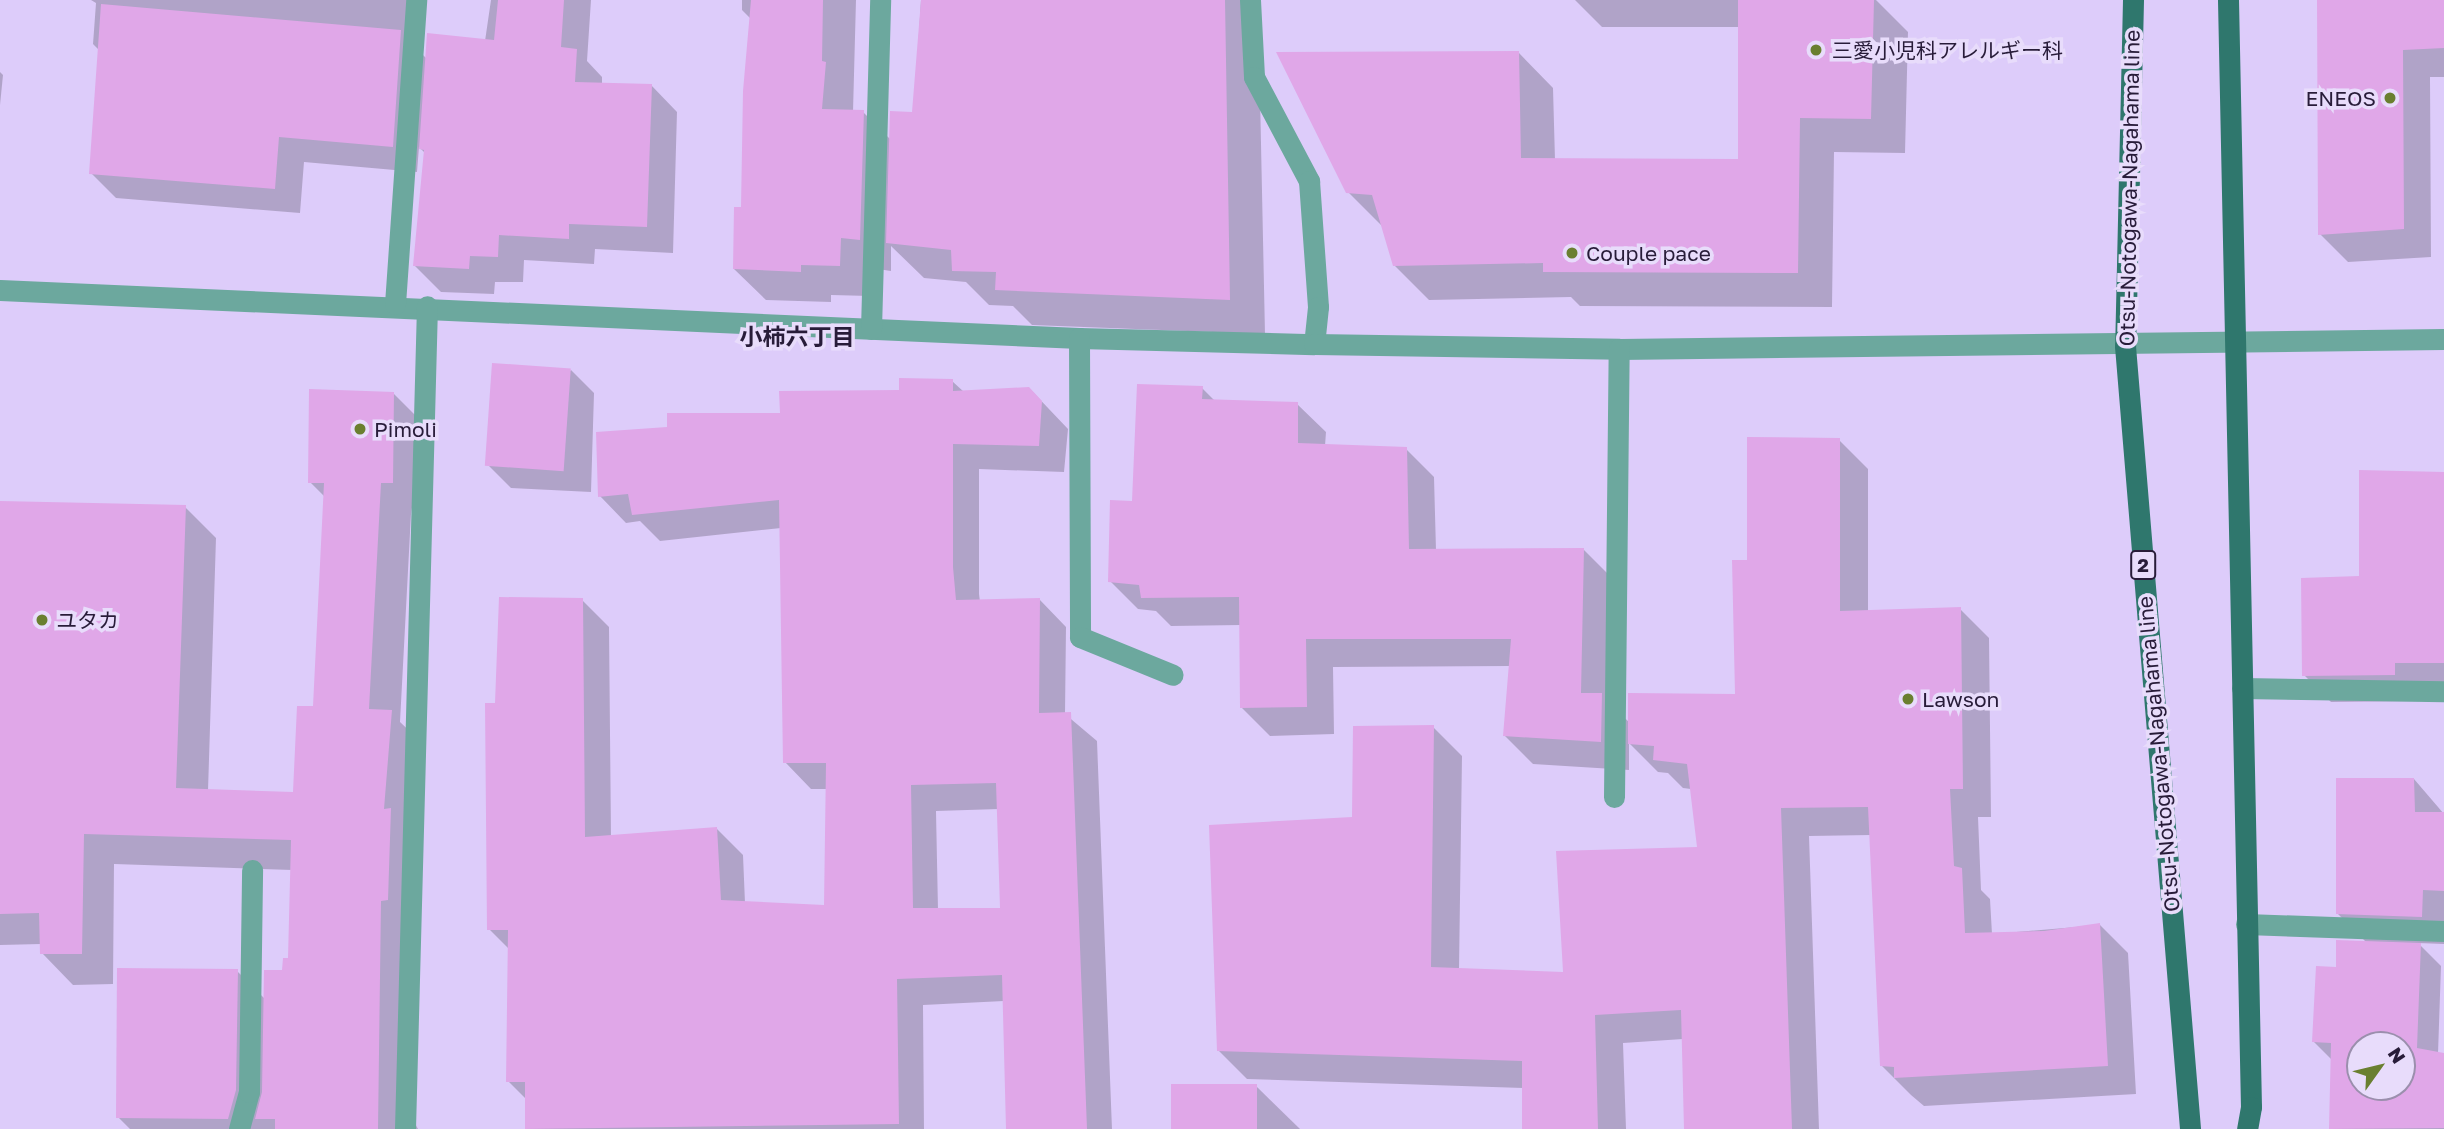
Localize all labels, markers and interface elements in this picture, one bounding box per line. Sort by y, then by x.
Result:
street label: Otsu-Notogawa-Nagahama line [2114,29,2144,347]
place label: 三愛小児科アレルギー科 [1832,37,2063,63]
marker: 三愛小児科アレルギー科 [1806,40,1826,60]
place label: ENEOS [2306,85,2376,111]
marker: ENEOS [2382,90,2398,106]
place label: Couple pace [1586,240,1711,266]
marker: Couple pace [1564,245,1580,261]
district label: 小柿六丁目 [740,322,854,350]
place label: Pimoli [374,416,437,442]
marker: Pimoli [352,421,368,437]
road number: 2 [2129,550,2157,580]
street label: Otsu-Notogawa-Nagahama line [2132,595,2184,913]
place label: ユタカ [56,607,119,633]
marker: ユタカ [34,612,50,628]
place label: Lawson [1922,686,1999,712]
marker: Lawson [1900,691,1916,707]
north arrow [2346,1031,2416,1101]
text: N [2384,1043,2411,1068]

